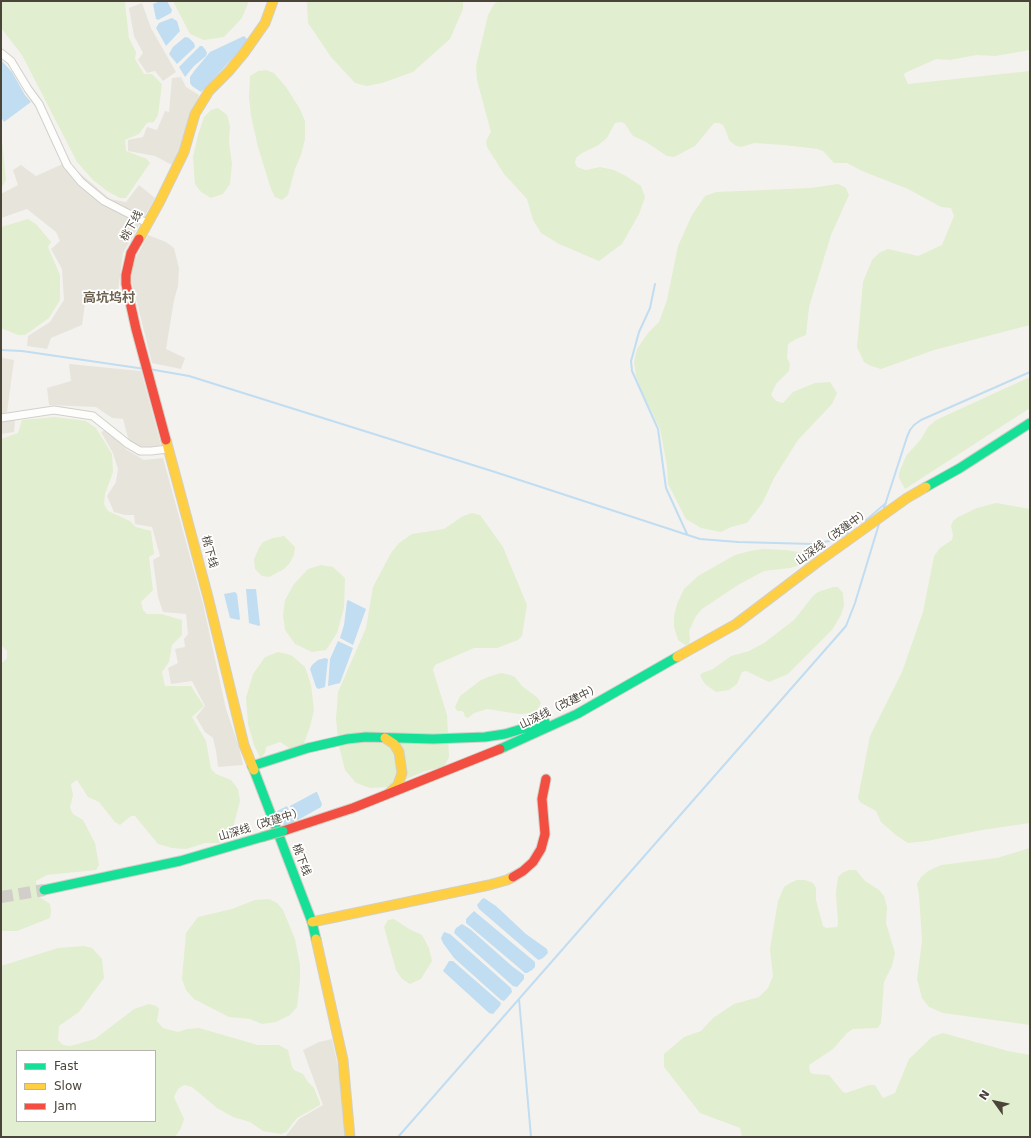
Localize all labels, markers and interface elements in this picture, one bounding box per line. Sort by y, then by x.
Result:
street label: 桃下线 [118,208,146,244]
district label: 高坑坞村 [83,291,135,307]
street label: 山深线（改建中） [794,506,872,568]
street label: 桃下线 [198,534,220,570]
street label: 山深线（改建中） [518,682,602,732]
street label: 山深线（改建中） [217,806,305,844]
street label: 桃下线 [289,842,313,878]
legend [16,1050,156,1122]
text: Fast [54,1059,78,1073]
text: Slow [54,1079,82,1093]
north arrow [975,1082,1015,1122]
text: N [977,1088,992,1103]
text: Jam [54,1099,77,1113]

